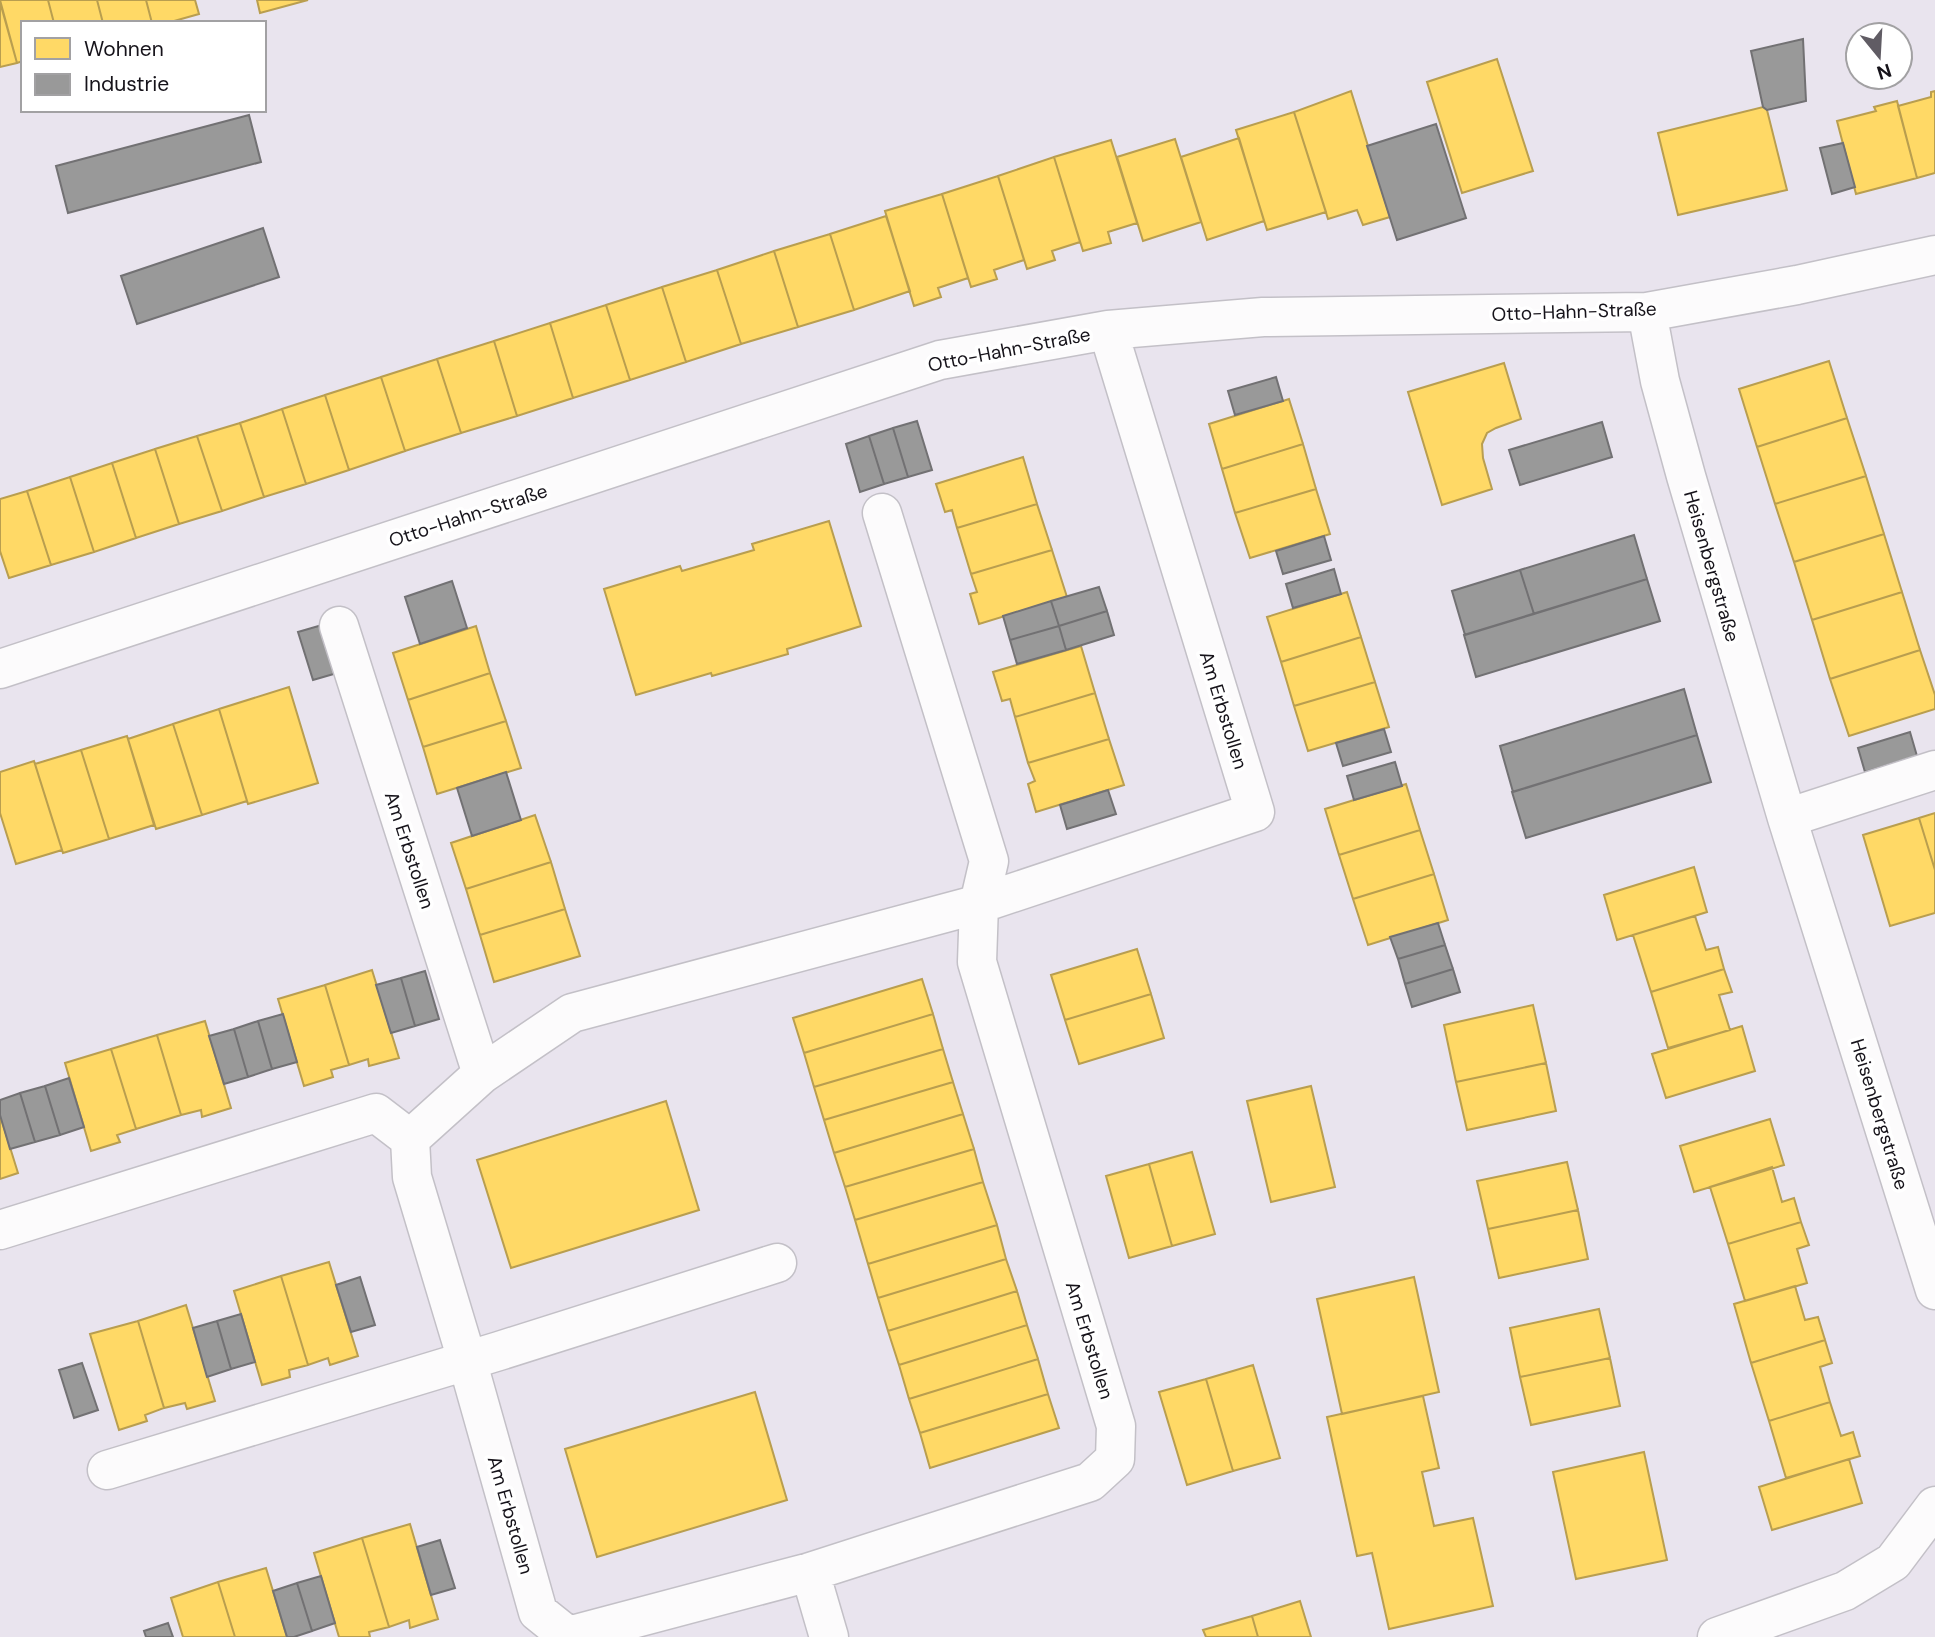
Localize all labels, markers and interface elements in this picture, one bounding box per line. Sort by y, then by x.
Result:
legend [21,21,266,112]
north arrow [1844,21,1914,91]
text: Wohnen [84,35,164,63]
text: N [1874,58,1895,86]
text: Industrie [84,70,169,98]
street label: Otto-Hahn-Straße [1491,296,1657,327]
street label: Otto-Hahn-Straße [926,321,1093,378]
street label: Otto-Hahn-Straße [386,478,551,553]
street label: Heisenbergstraße [1678,487,1745,645]
street label: Am Erbstollen [1194,648,1253,772]
street label: Am Erbstollen [379,788,440,912]
street label: Heisenbergstraße [1845,1036,1914,1193]
street label: Am Erbstollen [1060,1278,1119,1402]
street label: Am Erbstollen [482,1453,539,1577]

